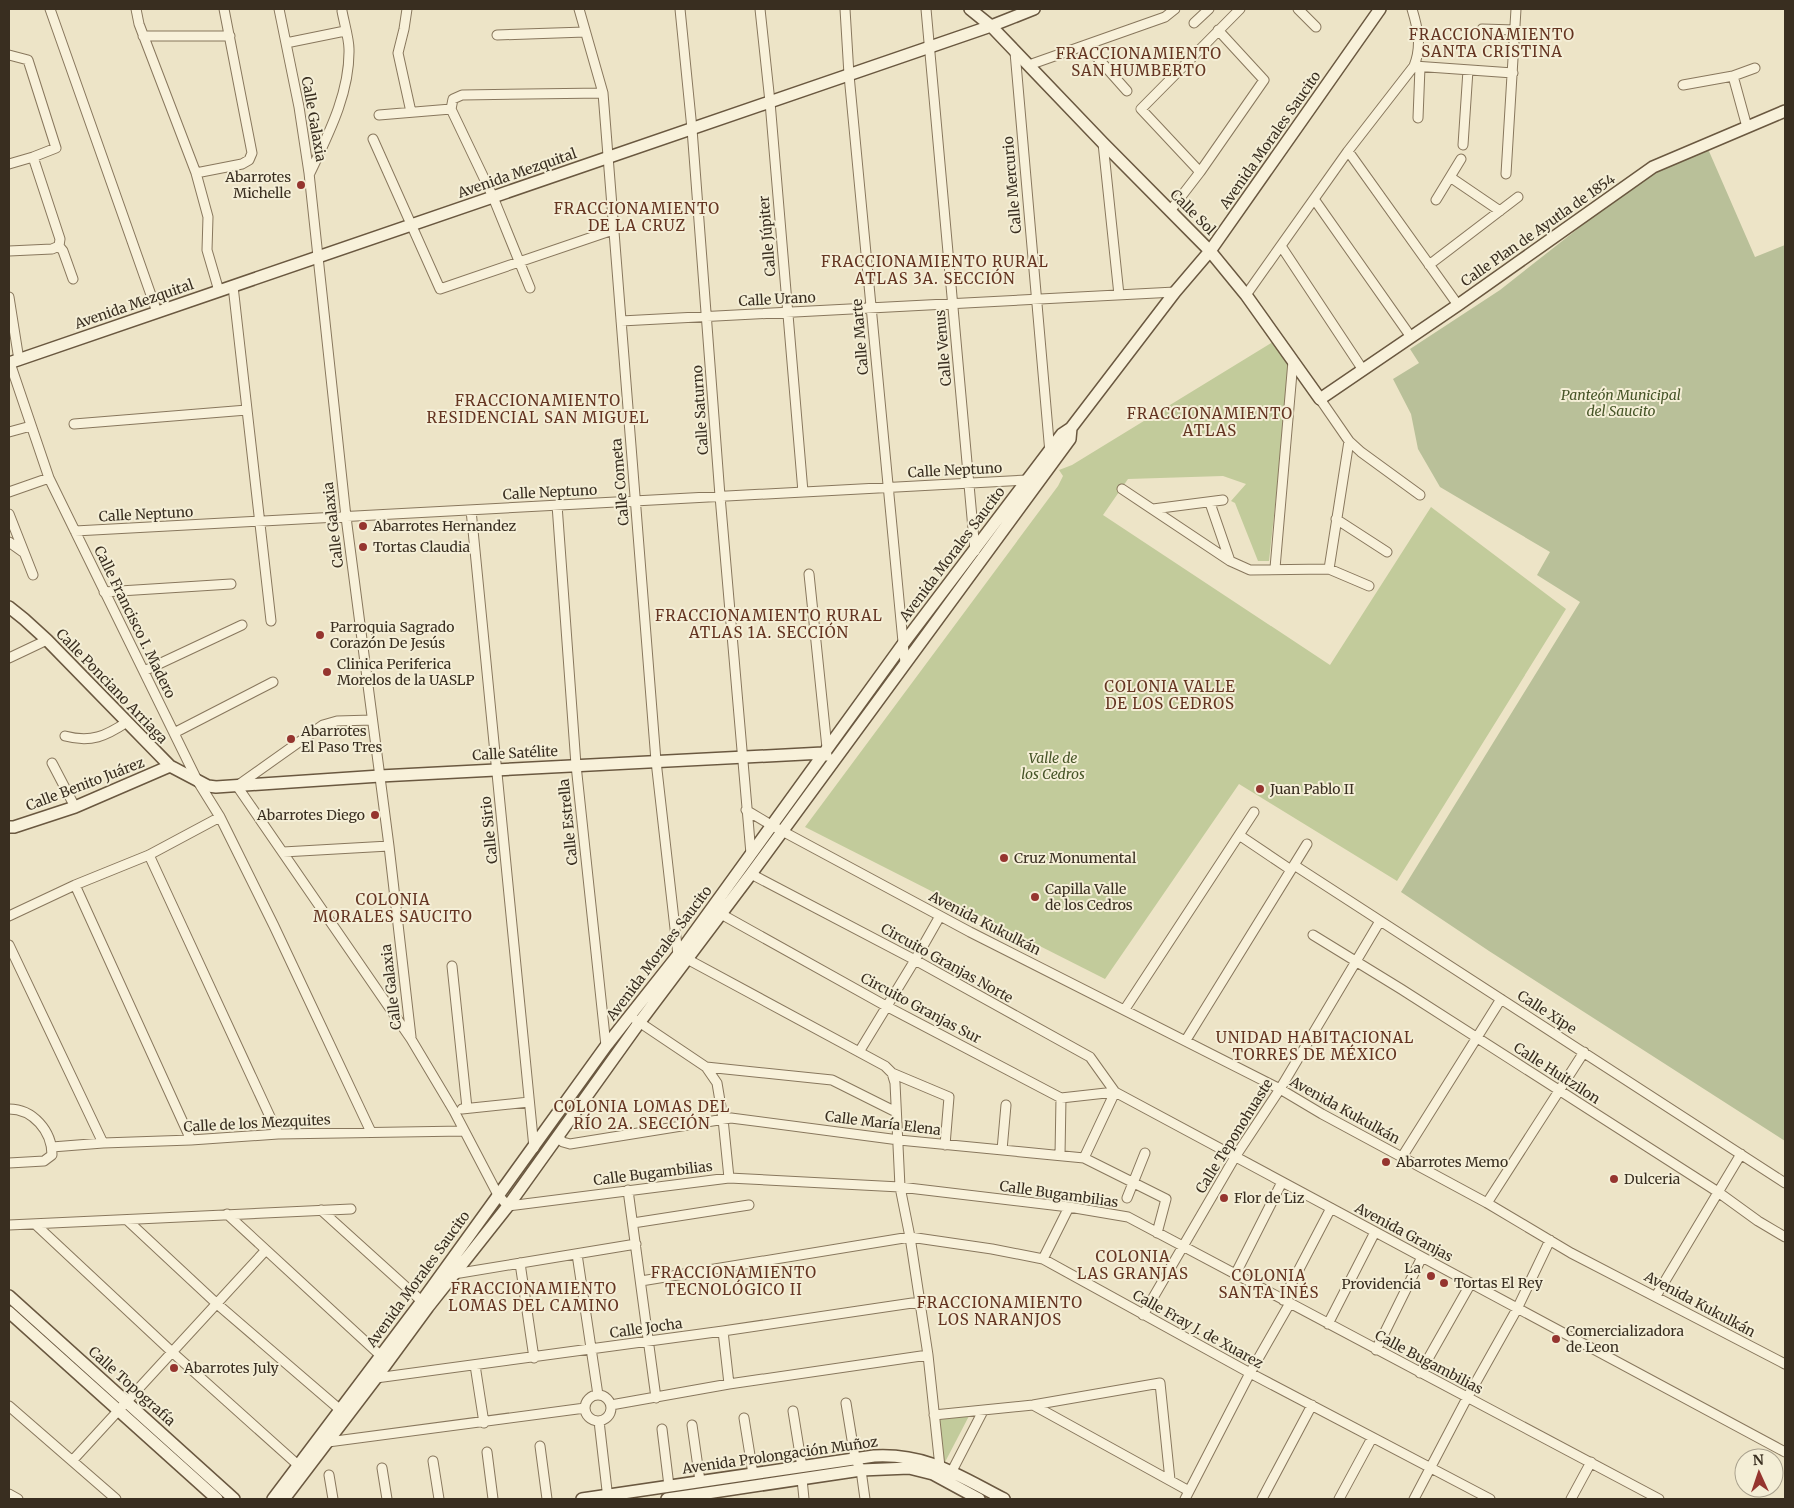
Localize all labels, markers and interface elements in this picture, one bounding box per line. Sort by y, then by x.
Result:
district label: FRACCIONAMIENTO SANTA CRISTINA [1409,25,1575,61]
district label: FRACCIONAMIENTO SAN HUMBERTO [1056,44,1222,80]
street label: Avenida Morales Saucito [1215,68,1324,213]
street label: Calle Galaxia [298,75,330,164]
street label: Calle Mercurio [999,136,1025,234]
street label: Avenida Mezquital [454,144,580,202]
place label: Abarrotes Michelle [224,168,291,202]
street label: Calle Plan de Ayutla de 1854 [1457,170,1619,290]
marker: Abarrotes Michelle [295,179,307,191]
street label: Calle Sol [1166,185,1220,239]
street label: Calle Júpiter [754,195,780,277]
district label: FRACCIONAMIENTO DE LA CRUZ [554,199,720,235]
district label: FRACCIONAMIENTO RURAL ATLAS 3A. SECCIÓN [821,252,1049,288]
street label: Avenida Mezquital [71,275,197,333]
street label: Calle Urano [738,288,816,310]
street label: Calle Marte [848,298,872,376]
street label: Calle Venus [931,309,955,387]
street label: Calle Saturno [688,364,712,456]
park label: Panteón Municipal del Saucito [1561,386,1681,420]
district label: FRACCIONAMIENTO RESIDENCIAL SAN MIGUEL [426,391,650,427]
district label: FRACCIONAMIENTO ATLAS [1127,404,1293,440]
street label: Calle Cometa [607,437,633,526]
street label: Calle Neptuno [907,459,1003,481]
street label: Calle Galaxia [319,481,347,569]
street label: Calle Neptuno [502,481,598,503]
street label: Avenida Morales Saucito [895,483,1009,626]
street label: Calle Neptuno [98,503,194,525]
place label: Abarrotes Hernandez [372,517,517,535]
marker: Abarrotes Hernandez [357,520,369,532]
place label: Tortas Claudia [373,538,470,556]
marker: Tortas Claudia [357,541,369,553]
street label: Calle Francisco I. Madero [90,543,180,701]
district label: FRACCIONAMIENTO RURAL ATLAS 1A. SECCIÓN [655,606,883,642]
place label: Parroquia Sagrado Corazón De Jesús [330,618,454,652]
street label: Calle Ponciano Arriaga [52,625,172,748]
marker: Parroquia Sagrado Corazón De Jesús [314,629,326,641]
place label: Clinica Periferica Morelos de la UASLP [337,655,474,689]
marker: Clinica Periferica Morelos de la UASLP [321,666,333,678]
district label: COLONIA VALLE DE LOS CEDROS [1104,677,1236,713]
place label: Abarrotes El Paso Tres [300,722,382,756]
marker: Abarrotes El Paso Tres [285,733,297,745]
street label: Calle Satélite [472,742,558,764]
park label: Valle de los Cedros [1021,749,1085,783]
street label: Calle Benito Juárez [23,753,147,815]
street label: Calle Estrella [554,777,582,866]
place label: Juan Pablo II [1269,780,1354,798]
marker: Juan Pablo II [1254,783,1266,795]
street label: Calle Sirio [477,795,501,865]
place label: Abarrotes Diego [256,806,365,824]
marker: Abarrotes Diego [369,809,381,821]
place label: Cruz Monumental [1014,849,1137,867]
marker: Cruz Monumental [998,852,1010,864]
place label: Capilla Valle de los Cedros [1045,880,1133,914]
street label: Avenida Morales Saucito [602,882,716,1025]
street label: Avenida Kukulkán [925,887,1044,959]
district label: COLONIA MORALES SAUCITO [313,890,473,926]
marker: Capilla Valle de los Cedros [1029,891,1041,903]
street label: Circuito Granjas Norte [878,919,1016,1007]
street label: Calle Galaxia [377,943,405,1031]
street label: Circuito Granjas Sur [858,969,984,1047]
street label: Calle Xipe [1514,986,1580,1038]
district label: UNIDAD HABITACIONAL TORRES DE MÉXICO [1216,1028,1414,1064]
street label: Calle Huitzilon [1510,1038,1604,1108]
street label: Avenida Kukulkán [1286,1072,1403,1148]
street label: Calle Teponohuaste [1191,1075,1277,1197]
district label: COLONIA LOMAS DEL RÍO 2A. SECCIÓN [554,1097,730,1133]
street label: Calle María Elena [824,1107,942,1139]
street label: Calle de los Mezquites [183,1110,331,1136]
place label: Abarrotes Memo [1395,1153,1508,1171]
marker: Abarrotes Memo [1380,1156,1392,1168]
street label: Calle Bugambilias [592,1157,714,1189]
place label: Dulceria [1624,1170,1681,1188]
marker: Dulceria [1608,1173,1620,1185]
street label: Calle Bugambilias [998,1177,1120,1211]
place label: Flor de Liz [1234,1189,1305,1207]
marker: Flor de Liz [1218,1192,1230,1204]
street label: Avenida Granjas [1351,1198,1456,1265]
street label: Avenida Morales Saucito [362,1207,474,1351]
district label: COLONIA LAS GRANJAS [1077,1247,1189,1283]
place label: La Providencia [1341,1259,1421,1293]
district label: FRACCIONAMIENTO TECNOLÓGICO II [651,1263,817,1299]
district label: COLONIA SANTA INÉS [1218,1266,1320,1302]
street label: Avenida Kukulkán [1641,1267,1759,1341]
marker: La Providencia [1425,1270,1437,1282]
place label: Tortas El Rey [1454,1274,1544,1292]
marker: Tortas El Rey [1438,1277,1450,1289]
district label: FRACCIONAMIENTO LOMAS DEL CAMINO [448,1279,620,1315]
street label: Calle Fray J. de Xuarez [1130,1286,1267,1373]
district label: FRACCIONAMIENTO LOS NARANJOS [917,1293,1083,1329]
street label: Calle Jocha [609,1314,684,1342]
place label: Comercializadora de Leon [1566,1322,1685,1356]
street label: Calle Bugambilias [1372,1326,1486,1398]
marker: Comercializadora de Leon [1550,1333,1562,1345]
street label: Calle Topografía [85,1342,179,1430]
place label: Abarrotes July [183,1359,280,1377]
marker: Abarrotes July [168,1362,180,1374]
street label: Avenida Prolongación Muñoz [680,1432,879,1478]
north arrow [1734,1448,1784,1498]
text: N [1752,1451,1764,1469]

